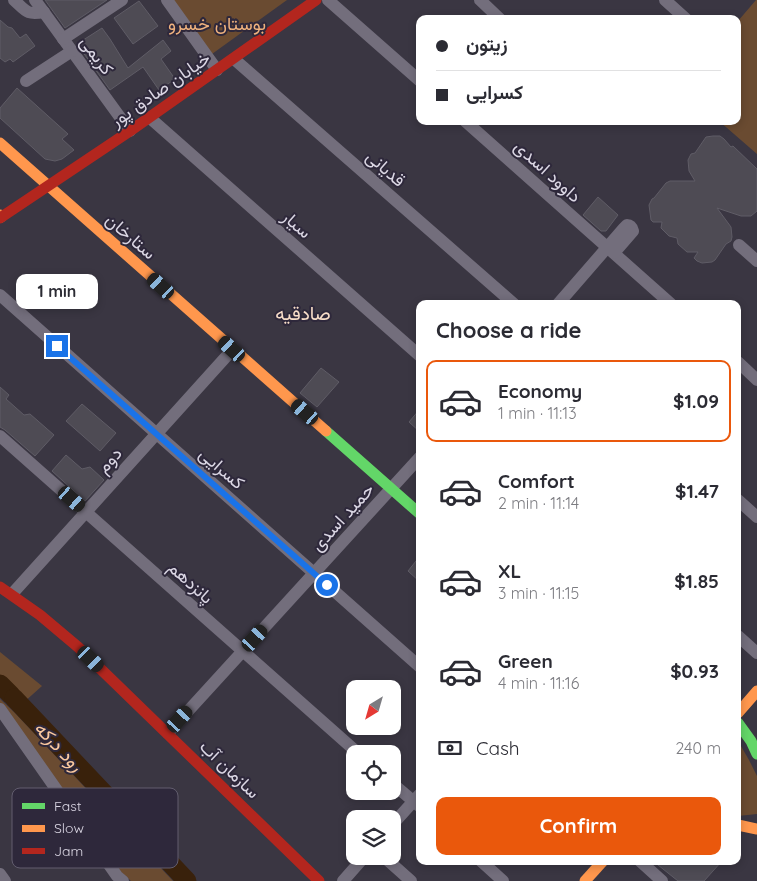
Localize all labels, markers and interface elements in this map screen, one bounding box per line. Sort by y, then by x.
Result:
park label: بوستان خسرو [168,12,266,35]
street label: کریمی [75,31,119,79]
text: زیتون [466,32,508,56]
street label: خیابان صادق پور [105,46,215,133]
text: کسرایی [466,80,523,104]
street label: داوود اسدی [509,135,587,207]
street label: قدیانی [361,145,411,191]
street label: سیار [277,204,316,243]
street label: ستارخان [101,208,161,264]
car [144,270,177,302]
callout: 1 min [16,274,98,308]
text: 1 min [38,281,76,301]
district label: صادقیه [275,301,331,325]
text: Choose a ride [436,316,581,344]
car [215,333,248,365]
route end [46,335,68,357]
icon: car [438,379,483,424]
text: Economy [498,379,582,403]
text: $1.09 [673,389,719,413]
car [288,396,321,428]
text: 1 min · 11:13 [498,403,577,423]
street label: دوم [91,442,127,479]
street label: کسرایی [195,442,249,494]
icon: car [438,469,483,514]
text: Comfort [498,469,575,493]
street label: حمید اسدی [305,478,379,556]
text: $1.47 [675,479,719,503]
car [55,483,88,515]
text: 2 min · 11:14 [498,493,579,513]
street label: پانزدهم [163,556,219,609]
icon: car [438,559,483,604]
text: XL [498,559,521,583]
text: $1.85 [674,569,719,593]
route start [316,574,338,596]
text: 3 min · 11:15 [498,583,579,603]
car [239,622,270,654]
car [74,643,107,675]
icon: car [438,649,483,694]
text: Green [498,649,553,673]
text: $0.93 [670,659,719,683]
text: 4 min · 11:16 [498,673,579,693]
north arrow [346,680,401,735]
map controls [346,680,401,865]
car [164,703,195,735]
water label: رود درکه [29,715,89,777]
icon: cash [436,734,464,762]
street label: سازمان آب [195,735,265,803]
text: Cash [476,736,520,760]
text: 240 m [675,738,721,758]
button: locate [346,745,401,800]
legend [12,788,178,868]
text: Fast [54,797,82,815]
button: Confirm [436,797,721,855]
button: layers [346,810,401,865]
text: Slow [54,819,84,837]
text: Jam [54,842,83,860]

